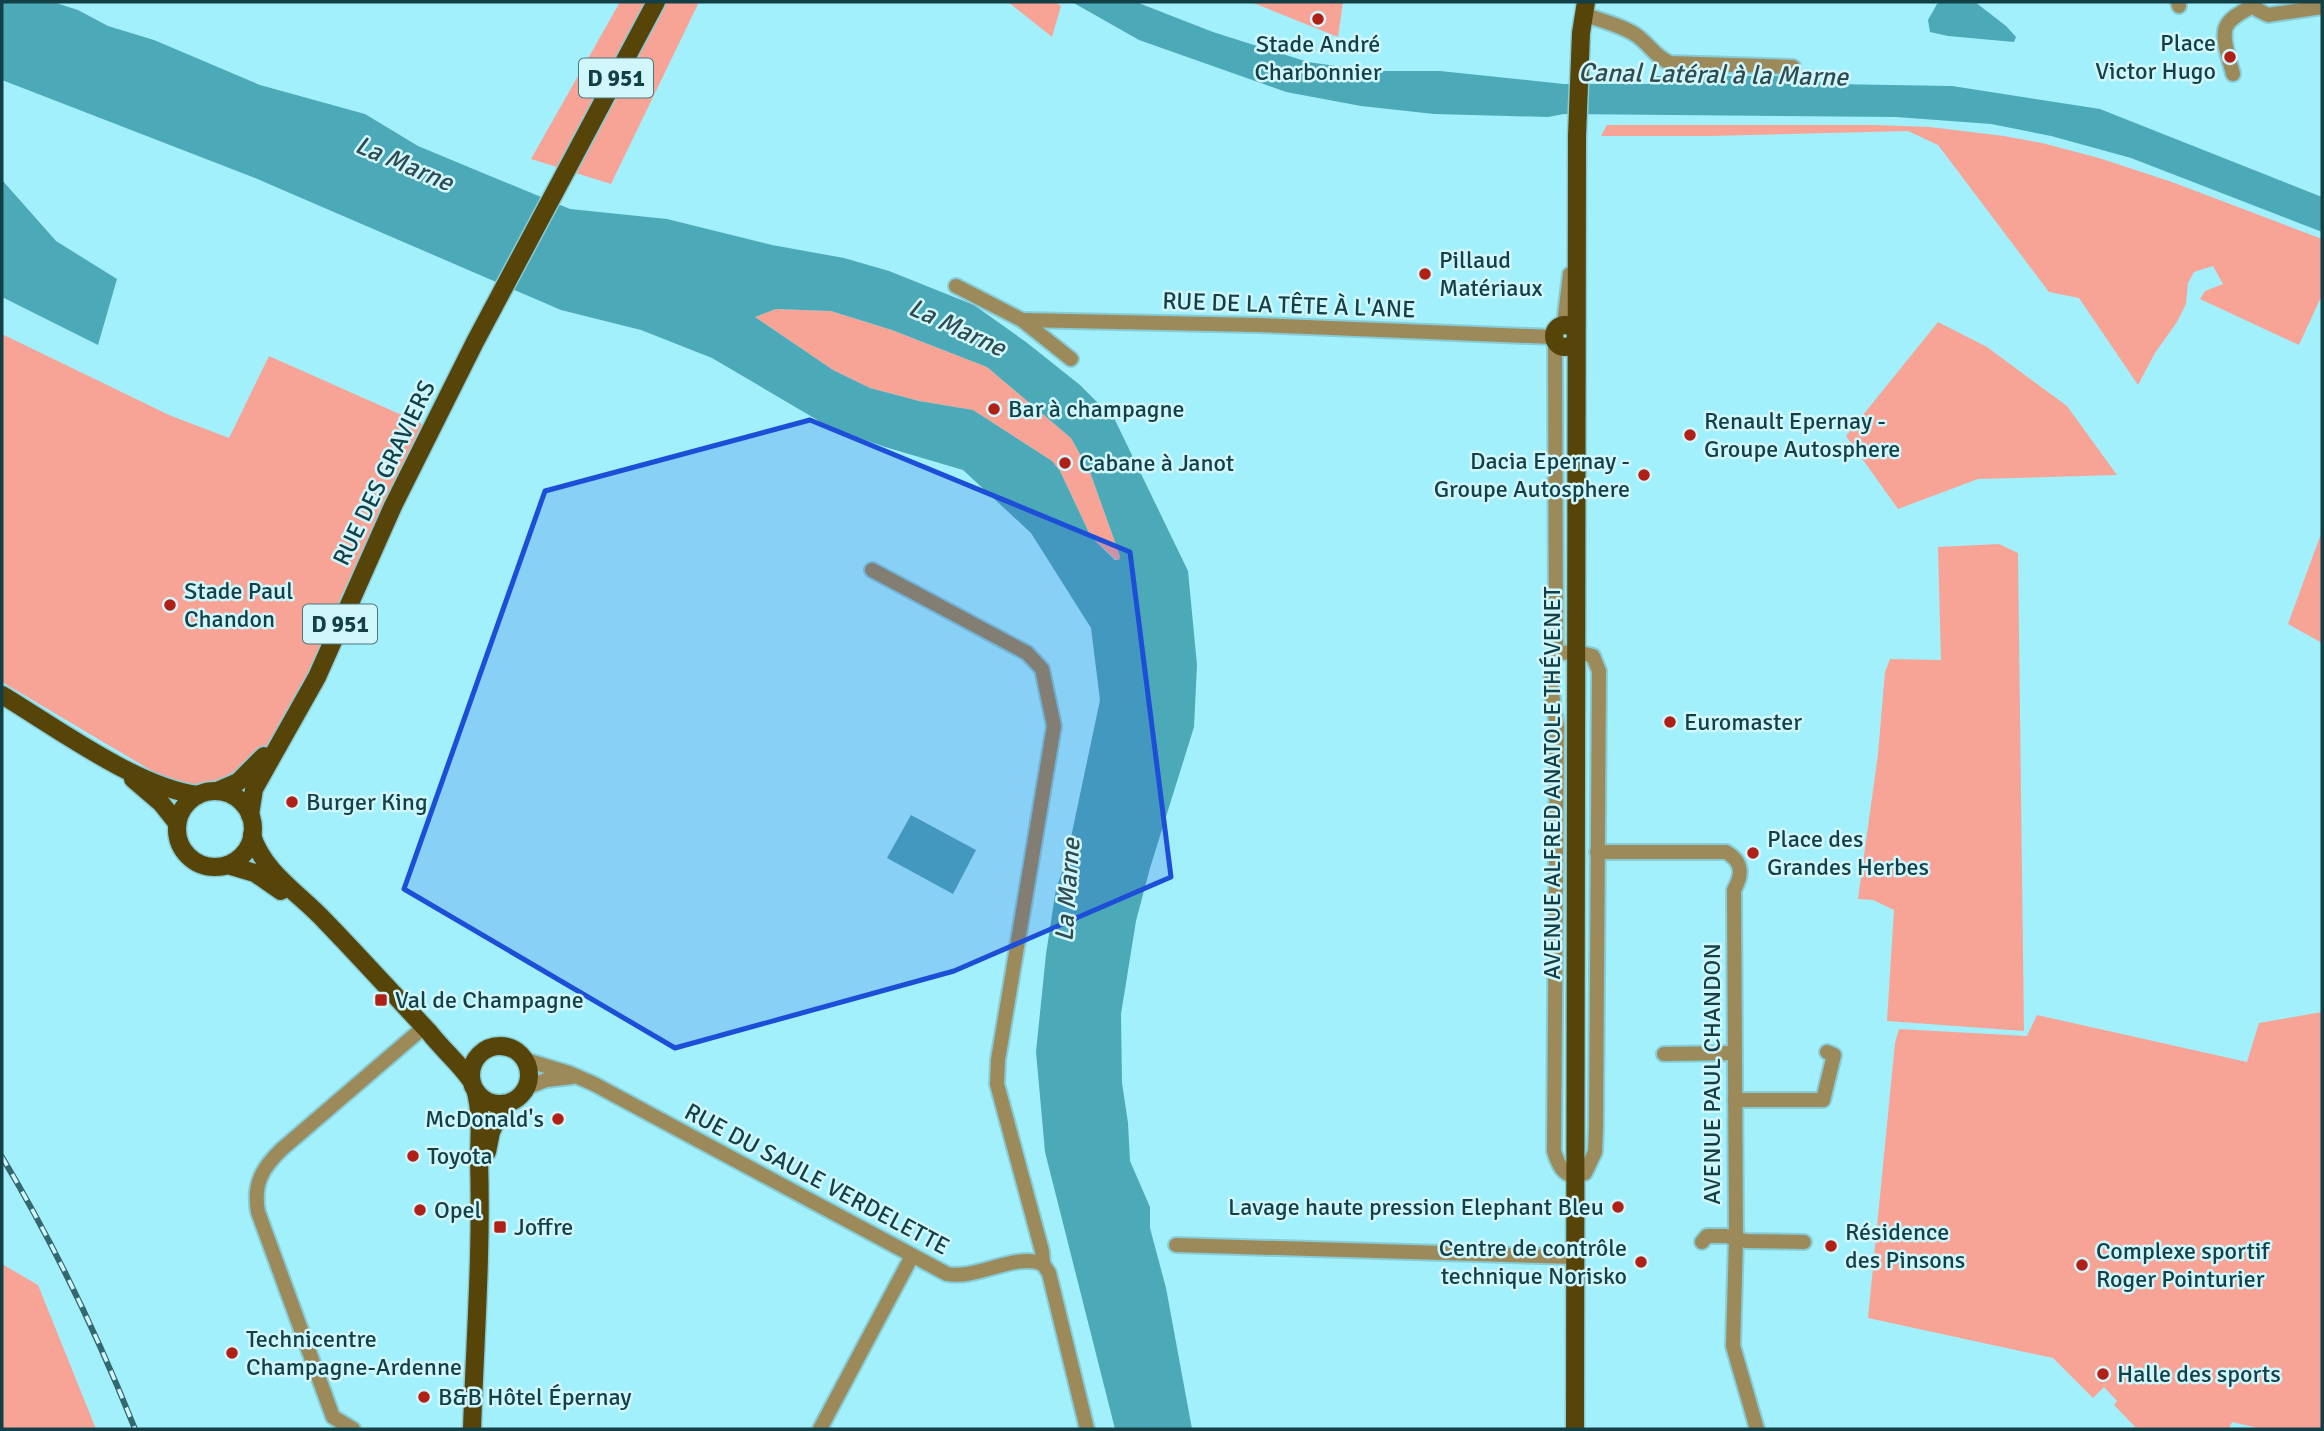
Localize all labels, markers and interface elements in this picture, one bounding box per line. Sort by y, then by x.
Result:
marker: Stade André Charbonnier [1310,11,1326,27]
place label: Place Victor Hugo [2095,28,2216,86]
place label: Stade André Charbonnier [1254,29,1382,87]
marker: Place Victor Hugo [2222,49,2238,65]
water label: Canal Latéral à la Marne [1578,57,1850,93]
road number: D 951 [579,58,653,97]
water label: La Marne [350,129,460,200]
place label: Pillaud Matériaux [1439,245,1543,303]
marker: Pillaud Matériaux [1417,266,1433,282]
street label: RUE DE LA TÊTE À L'ANE [1162,286,1416,324]
water label: La Marne [903,292,1012,365]
street label: RUE DES GRAVIERS [326,376,442,570]
place label: Bar à champagne [1008,394,1185,424]
marker: Bar à champagne [986,401,1002,417]
place label: Renault Epernay - Groupe Autosphere [1704,406,1900,464]
marker: Renault Epernay - Groupe Autosphere [1682,427,1698,443]
place label: Dacia Epernay - Groupe Autosphere [1434,446,1630,504]
place label: Cabane à Janot [1079,448,1234,478]
marker: Cabane à Janot [1057,455,1073,471]
marker: Dacia Epernay - Groupe Autosphere [1636,467,1652,483]
place label: Stade Paul Chandon [184,576,293,634]
street label: AVENUE ALFRED ANATOLE THÉVENET [1537,586,1567,980]
marker: Stade Paul Chandon [162,597,178,613]
road number: D 951 [303,604,377,644]
place label: Euromaster [1684,707,1802,737]
marker: Euromaster [1662,714,1678,730]
place label: Burger King [306,787,428,817]
marker: Burger King [284,794,300,810]
place label: Place des Grandes Herbes [1767,824,1929,882]
water label: La Marne [1048,835,1088,943]
marker: Place des Grandes Herbes [1745,845,1761,861]
street label: AVENUE PAUL CHANDON [1697,943,1727,1205]
place label: Val de Champagne [395,985,584,1015]
marker: Val de Champagne [373,992,389,1008]
street label: RUE DU SAULE VERDELETTE [680,1096,954,1262]
place label: McDonald's [425,1104,544,1134]
marker: McDonald's [550,1111,566,1127]
place label: Toyota [427,1141,493,1171]
marker: Toyota [405,1148,421,1164]
place label: Lavage haute pression Elephant Bleu [1228,1192,1604,1222]
place label: Opel [434,1195,482,1225]
marker: Lavage haute pression Elephant Bleu [1610,1199,1626,1215]
marker: Opel [412,1202,428,1218]
place label: Joffre [514,1212,573,1242]
place label: Résidence des Pinsons [1845,1217,1965,1275]
marker: Joffre [492,1219,508,1235]
place label: Centre de contrôle technique Norisko [1439,1233,1627,1291]
place label: Complexe sportif Roger Pointurier [2096,1236,2270,1294]
marker: Résidence des Pinsons [1823,1238,1839,1254]
marker: Centre de contrôle technique Norisko [1633,1254,1649,1270]
marker: Complexe sportif Roger Pointurier [2074,1257,2090,1273]
place label: Technicentre Champagne-Ardenne [246,1324,462,1382]
marker: Technicentre Champagne-Ardenne [224,1345,240,1361]
place label: Halle des sports [2117,1359,2281,1389]
marker: Halle des sports [2095,1366,2111,1382]
place label: B&B Hôtel Épernay [438,1382,632,1412]
marker: B&B Hôtel Épernay [416,1389,432,1405]

